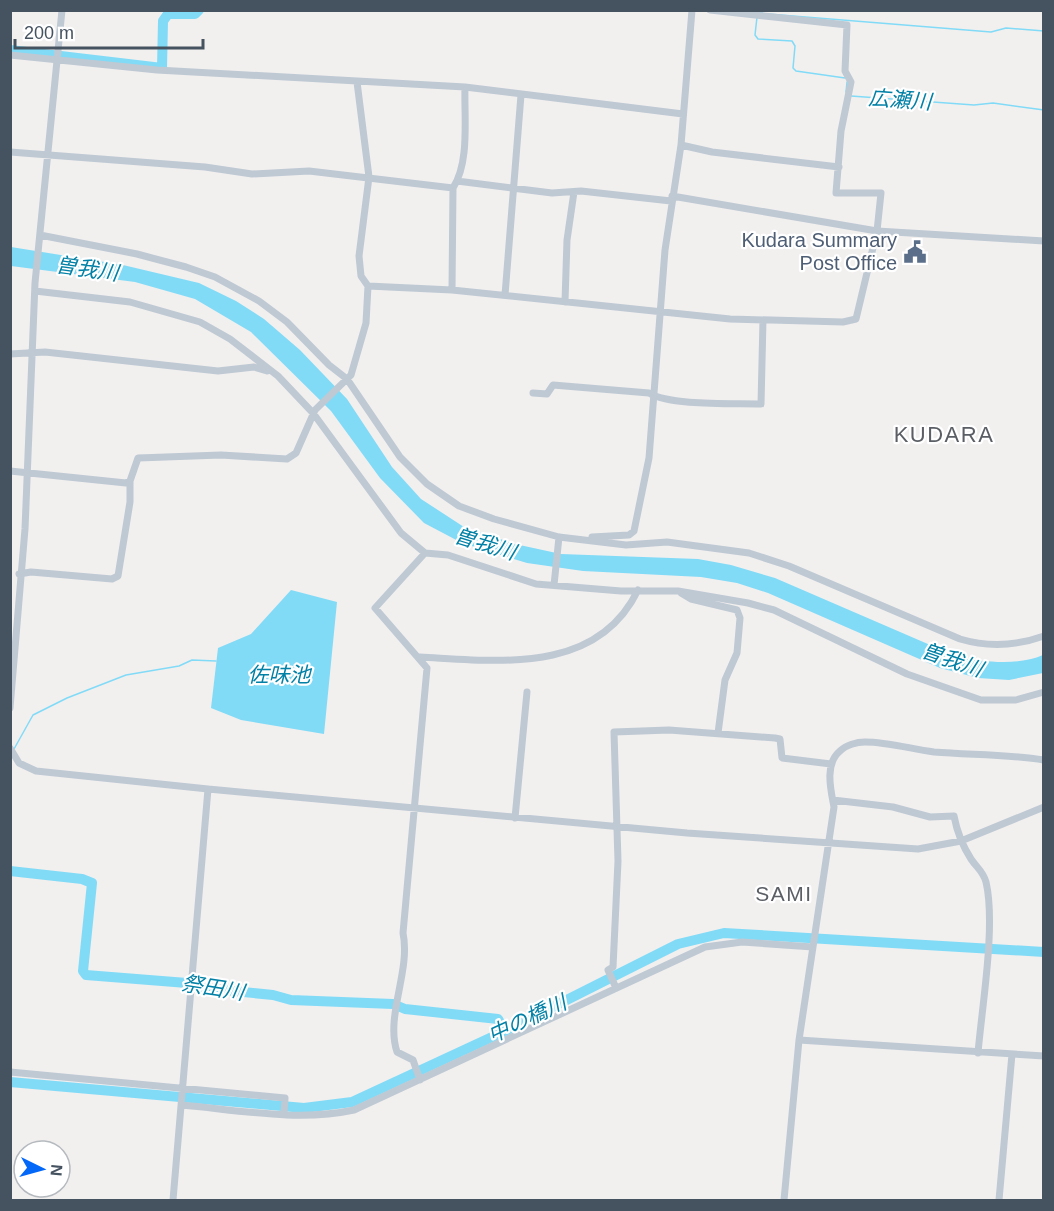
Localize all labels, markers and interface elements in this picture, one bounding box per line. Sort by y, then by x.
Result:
scale bar [15,12,202,50]
text: 200 m [24,23,74,43]
water label: 広瀬川 [868,86,934,113]
place label: Kudara Summary Post Office [741,229,897,274]
public building icon: Kudara Summary Post Office [902,239,928,265]
water label: 曽我川 [54,253,122,285]
district label: KUDARA [894,422,994,447]
water label: 曽我川 [452,523,521,564]
water label: 曽我川 [919,638,988,681]
water label: 佐味池 [248,663,312,686]
district label: SAMI [755,882,813,905]
water label: 祭田川 [180,971,248,1004]
water label: 中の橋川 [484,990,572,1047]
north arrow [12,1139,72,1199]
text: N [47,1164,65,1177]

